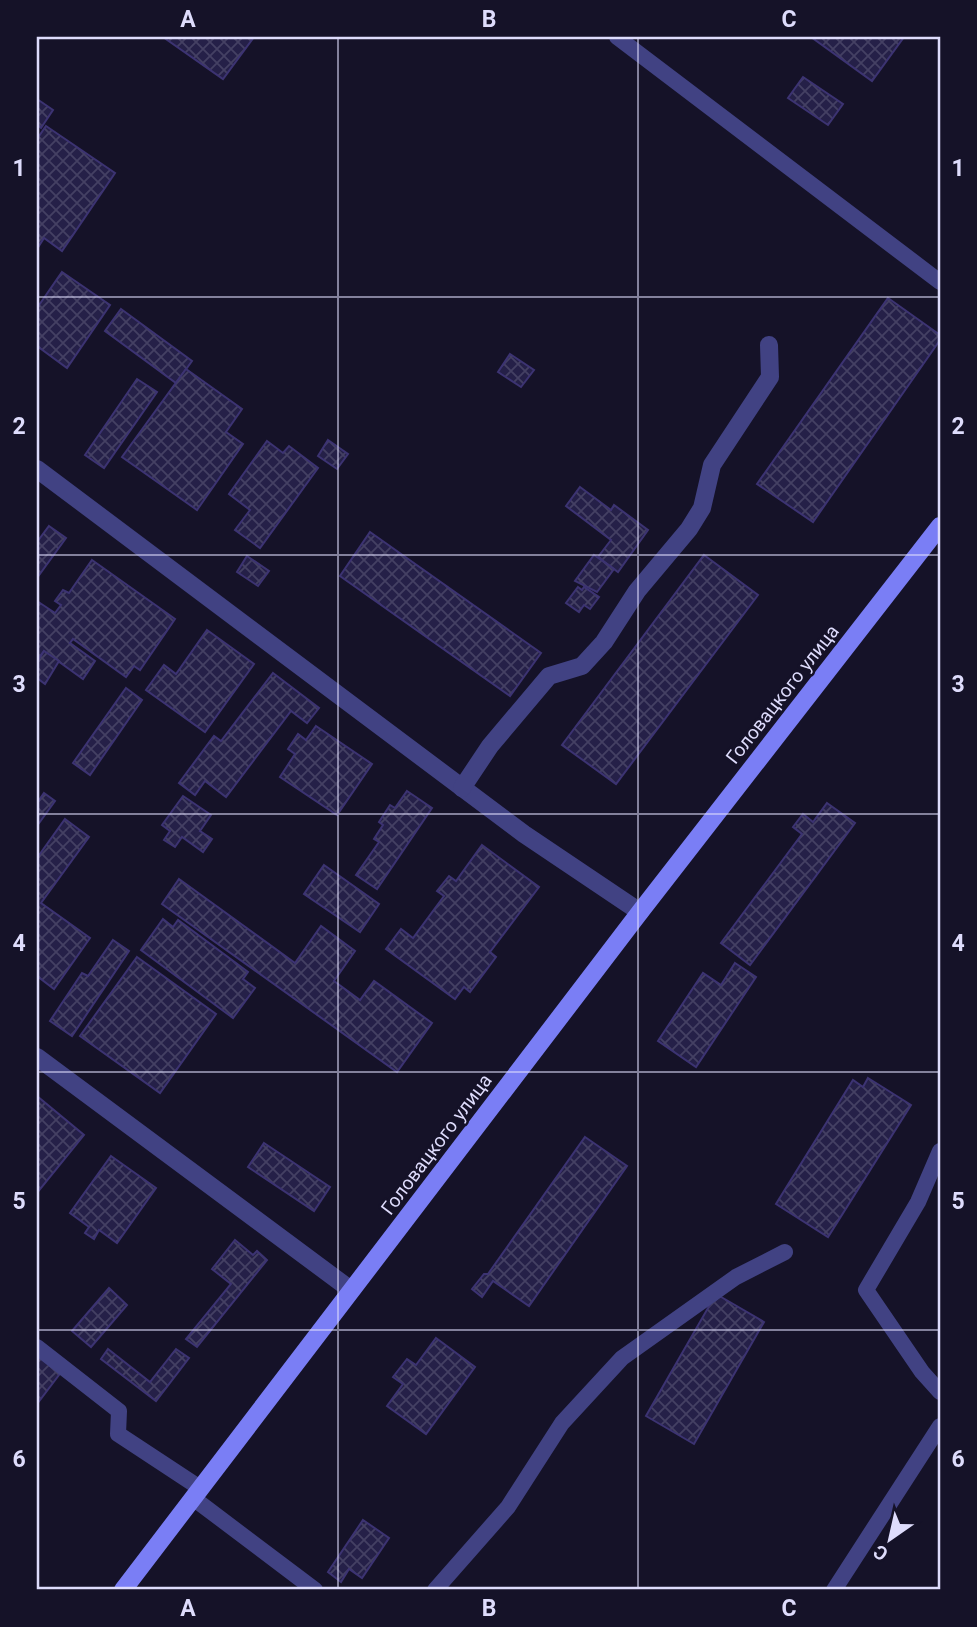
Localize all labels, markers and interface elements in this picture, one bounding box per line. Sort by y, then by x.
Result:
text: A [180,6,196,33]
text: B [482,6,496,33]
text: C [781,6,797,33]
text: 1 [12,155,26,182]
text: 1 [951,155,965,182]
text: 2 [12,413,26,440]
text: 2 [951,413,965,440]
street label: Головацкого улица [721,620,844,768]
text: 3 [12,671,26,698]
text: 3 [951,671,965,698]
text: 4 [12,930,26,957]
text: 4 [951,930,965,957]
street label: Головацкого улица [376,1069,497,1219]
text: 5 [12,1188,26,1215]
text: 5 [951,1188,965,1215]
text: 6 [12,1446,26,1473]
text: 6 [951,1446,965,1473]
north arrow [855,1504,925,1574]
text: С [869,1540,892,1566]
text: A [180,1595,196,1622]
text: B [482,1595,496,1622]
text: C [781,1595,797,1622]

